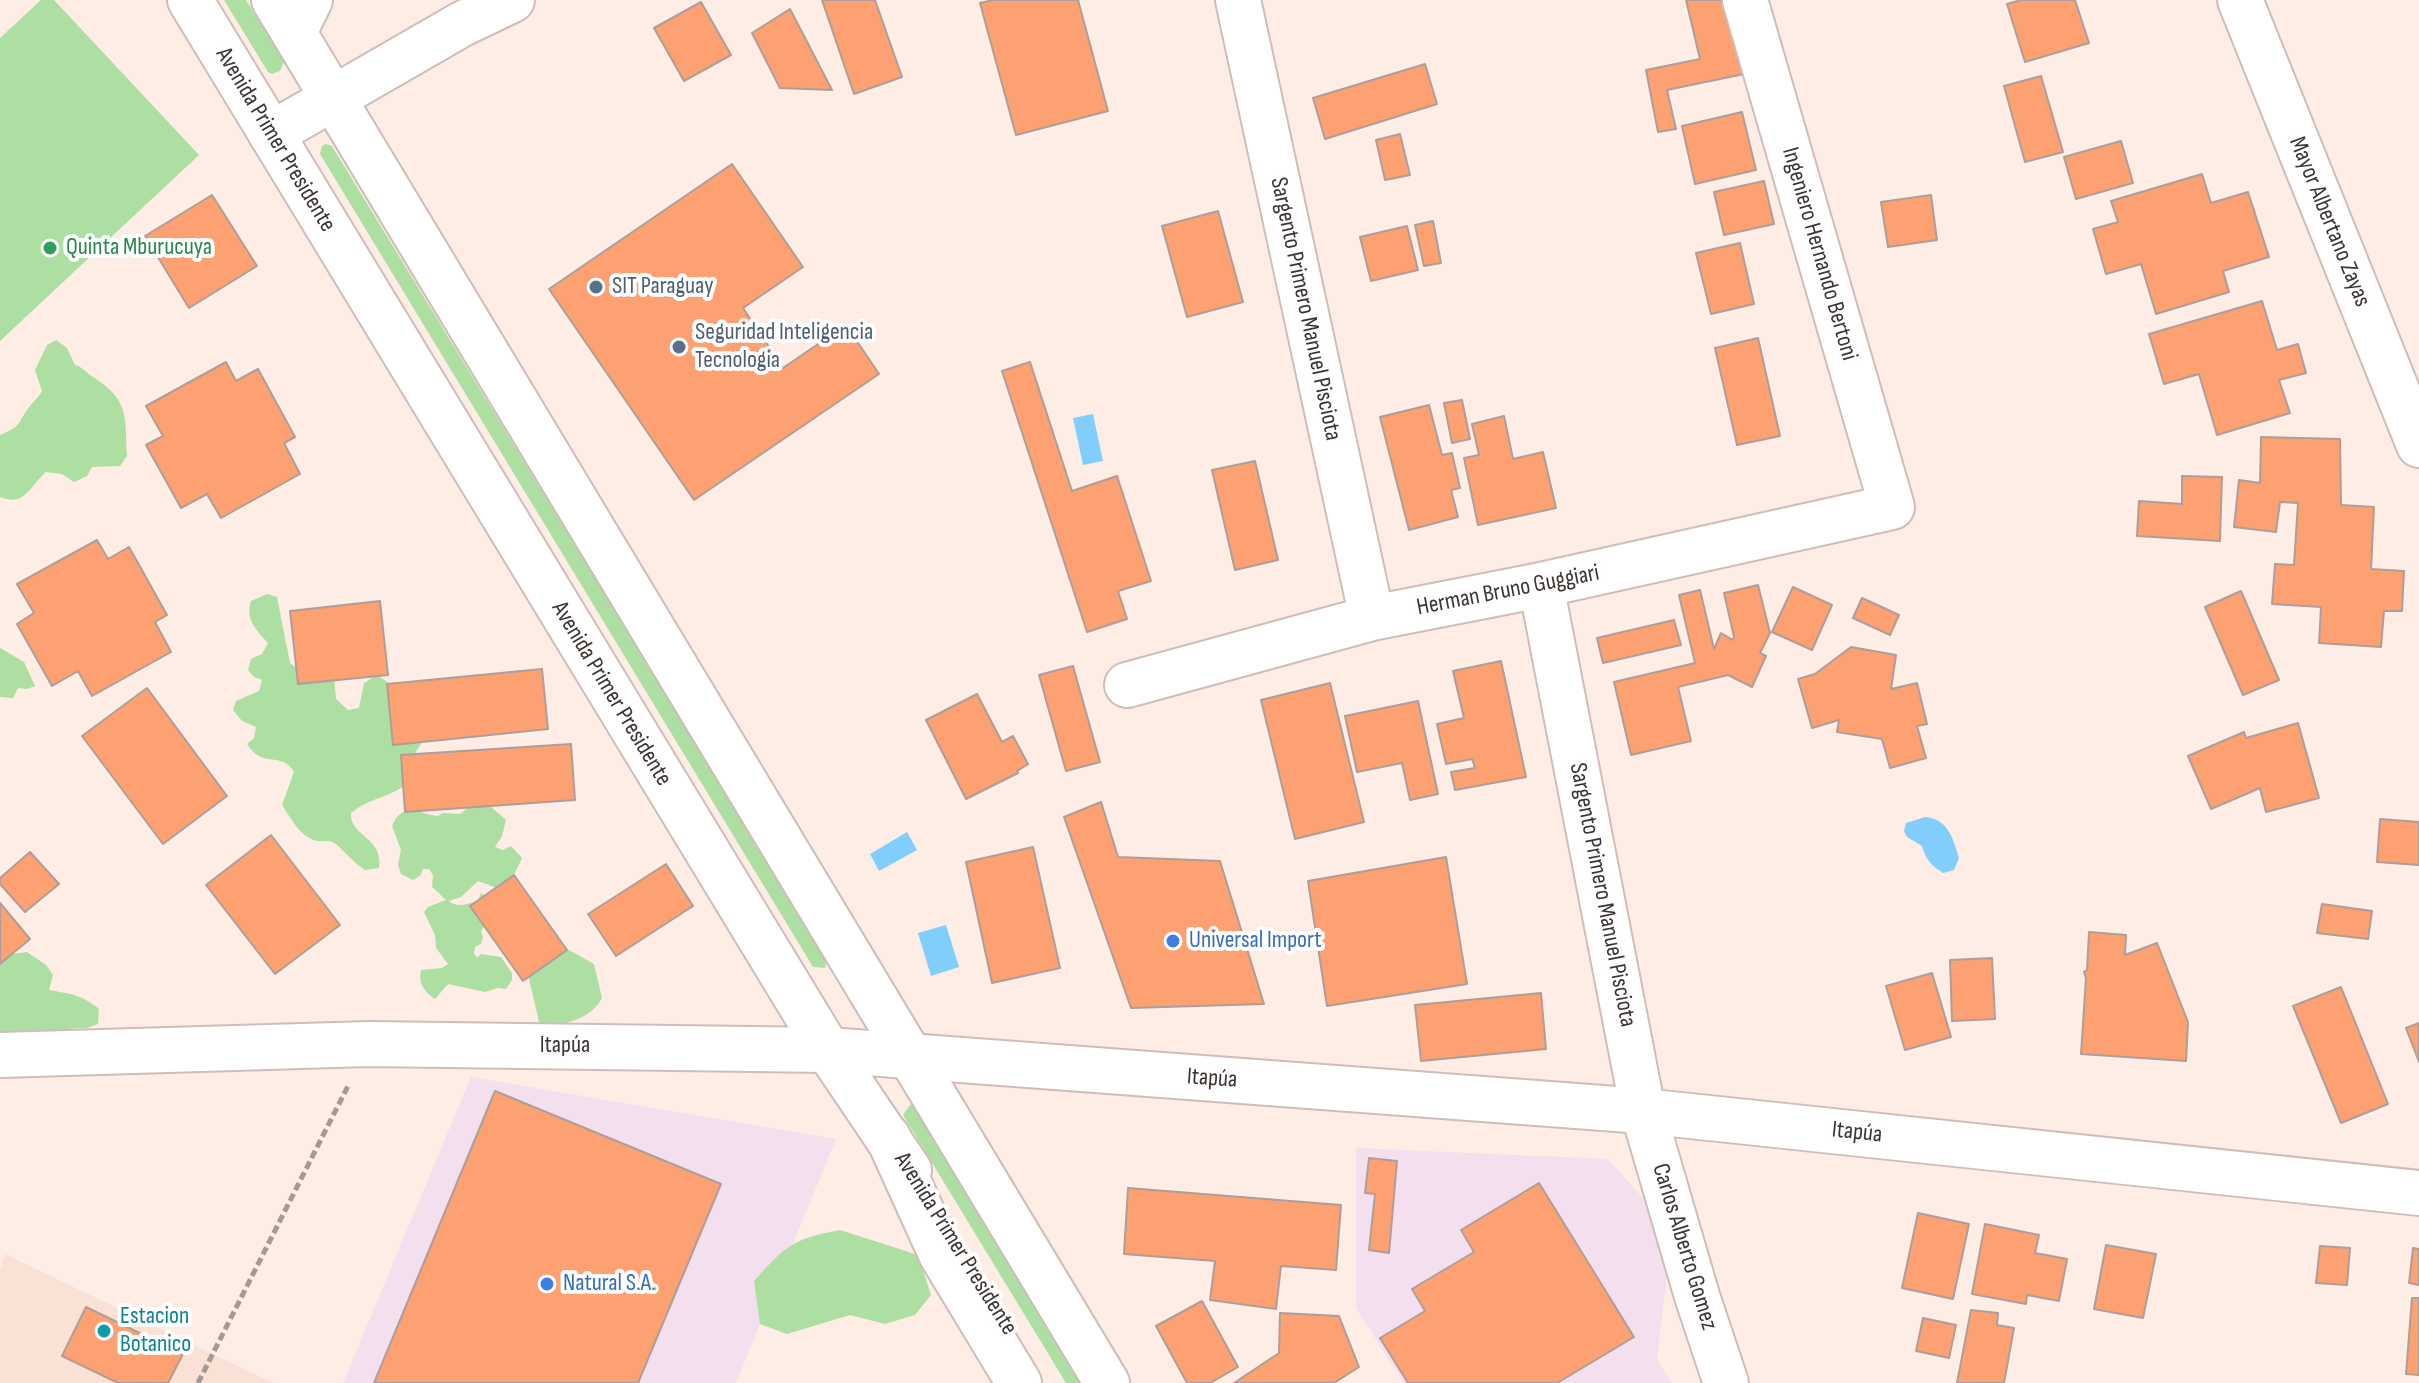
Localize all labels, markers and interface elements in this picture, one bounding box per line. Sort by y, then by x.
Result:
street label: Avenida Primer Presidente [209,43,341,237]
street label: Mayor Albertano Zayas [2282,133,2376,311]
street label: Ingeniero Hernando Bertoni [1775,144,1863,364]
street label: Sargento Primero Manuel Pisciota [1263,175,1347,443]
place label: Quinta Mburucuya [66,234,212,262]
marker: Quinta Mburucuya [41,239,59,257]
place label: SIT Paraguay [612,273,713,301]
marker: SIT Paraguay [587,278,605,296]
place label: Seguridad Inteligencia Tecnologia [695,319,873,375]
marker: Seguridad Inteligencia Tecnologia [670,338,688,356]
street label: Herman Bruno Guggiari [1414,559,1602,623]
street label: Avenida Primer Presidente [545,597,677,791]
street label: Sargento Primero Manuel Pisciota [1562,760,1642,1030]
place label: Universal Import [1189,927,1322,955]
marker: Universal Import [1164,932,1182,950]
street label: Itapúa [540,1032,590,1060]
street label: Itapúa [1186,1063,1238,1095]
street label: Itapúa [1830,1116,1884,1150]
street label: Avenida Primer Presidente [887,1147,1023,1341]
street label: Carlos Alberto Gomez [1645,1160,1723,1334]
place label: Natural S.A. [563,1270,656,1298]
marker: Natural S.A. [538,1275,556,1293]
place label: Estacion Botanico [120,1303,191,1359]
marker: Estacion Botanico [95,1322,113,1340]

